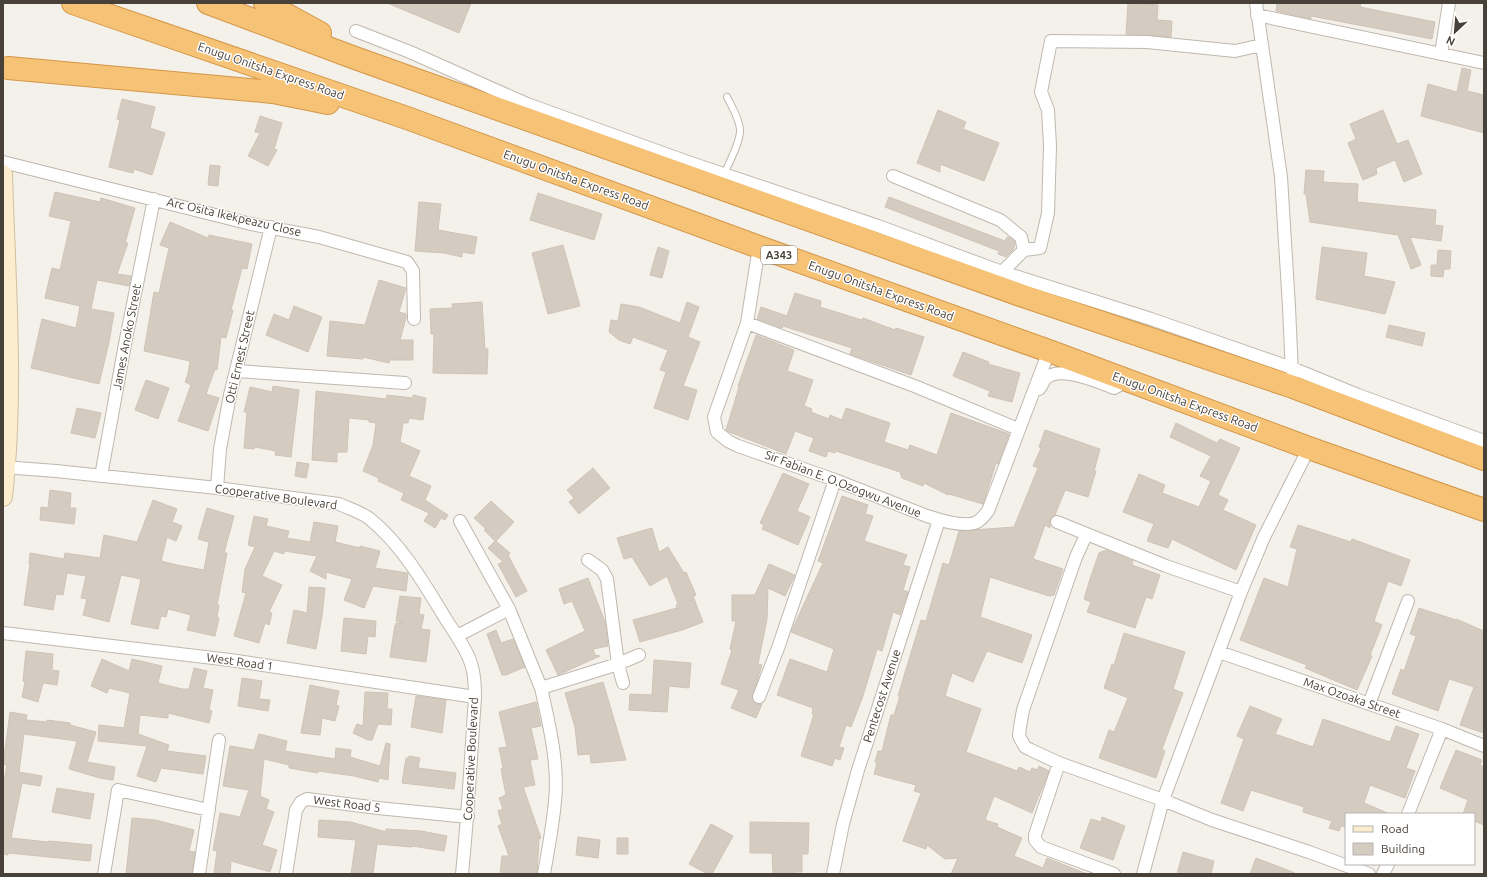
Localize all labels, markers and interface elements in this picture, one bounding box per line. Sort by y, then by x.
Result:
north arrow [1435,12,1475,52]
text: N [1444,34,1457,48]
street label: Enugu Onitsha Express Road [196,39,346,102]
street label: Enugu Onitsha Express Road [502,147,651,212]
street label: Arc Osita Ikekpeazu Close [166,195,303,238]
road number: A343 [761,246,797,264]
street label: Enugu Onitsha Express Road [807,258,956,323]
street label: James Anoko Street [110,282,143,391]
street label: Otti Ernest Street [222,309,257,405]
street label: Enugu Onitsha Express Road [1111,369,1260,434]
street label: Sir Fabian E. O.Ozogwu Avenue [763,448,923,519]
street label: Cooperative Boulevard [214,481,338,512]
street label: Pentecost Avenue [860,648,903,744]
street label: West Road 1 [206,650,274,673]
street label: Max Ozoaka Street [1302,675,1403,720]
street label: Cooperative Boulevard [461,697,480,821]
street label: West Road 5 [313,793,381,814]
legend [1345,813,1475,865]
text: Road [1381,822,1409,835]
text: Building [1381,842,1425,855]

